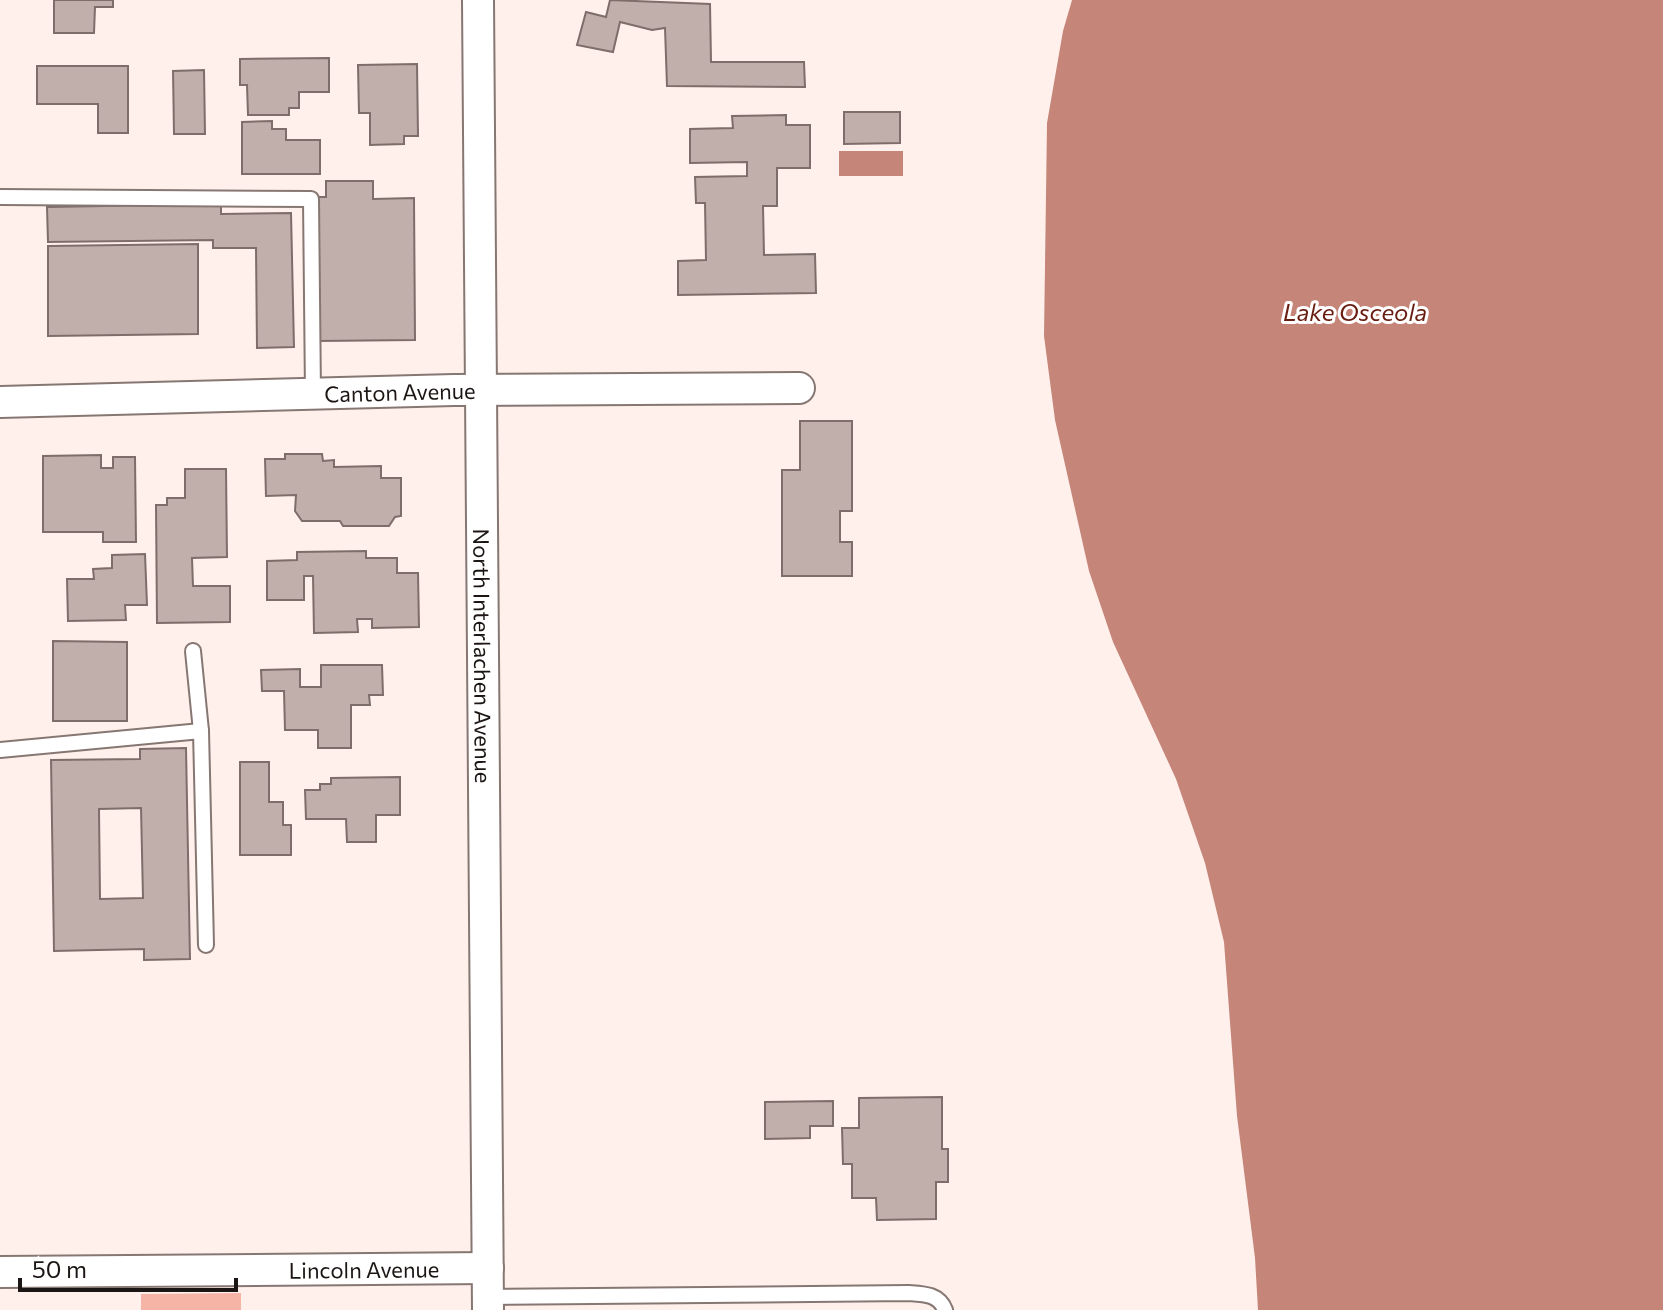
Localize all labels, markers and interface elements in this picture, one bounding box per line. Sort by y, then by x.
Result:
water label: Lake Osceola [1283,297,1427,326]
street label: Canton Avenue [324,376,476,407]
street label: North Interlachen Avenue [469,528,497,784]
scale bar [20,1242,236,1292]
text: 50 m [32,1254,87,1283]
street label: Lincoln Avenue [289,1255,439,1283]

